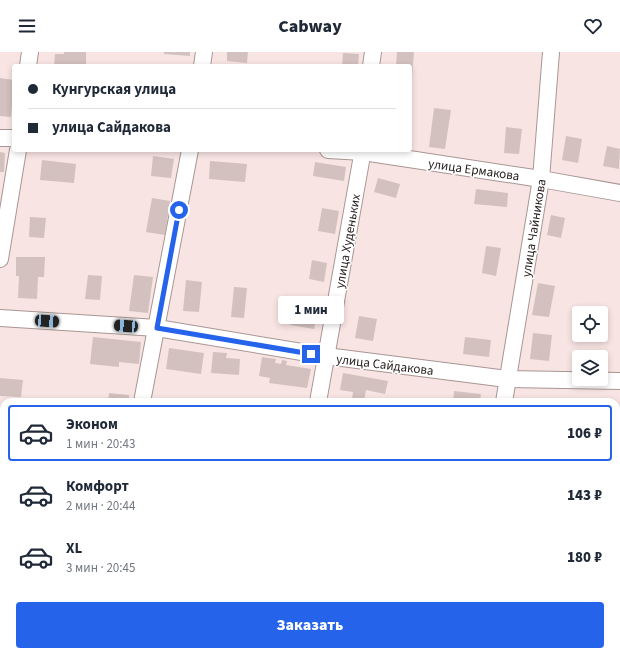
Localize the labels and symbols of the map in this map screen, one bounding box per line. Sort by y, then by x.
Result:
street label: улица Ермакова [427,155,521,185]
street label: улица Чайникова [517,178,551,279]
street label: улица Худеньких [331,192,365,290]
route start [170,201,188,219]
callout: 1 мин [278,296,344,324]
car [35,314,59,328]
car [114,319,138,333]
route end [302,345,320,363]
street label: улица Сайдакова [335,350,435,380]

